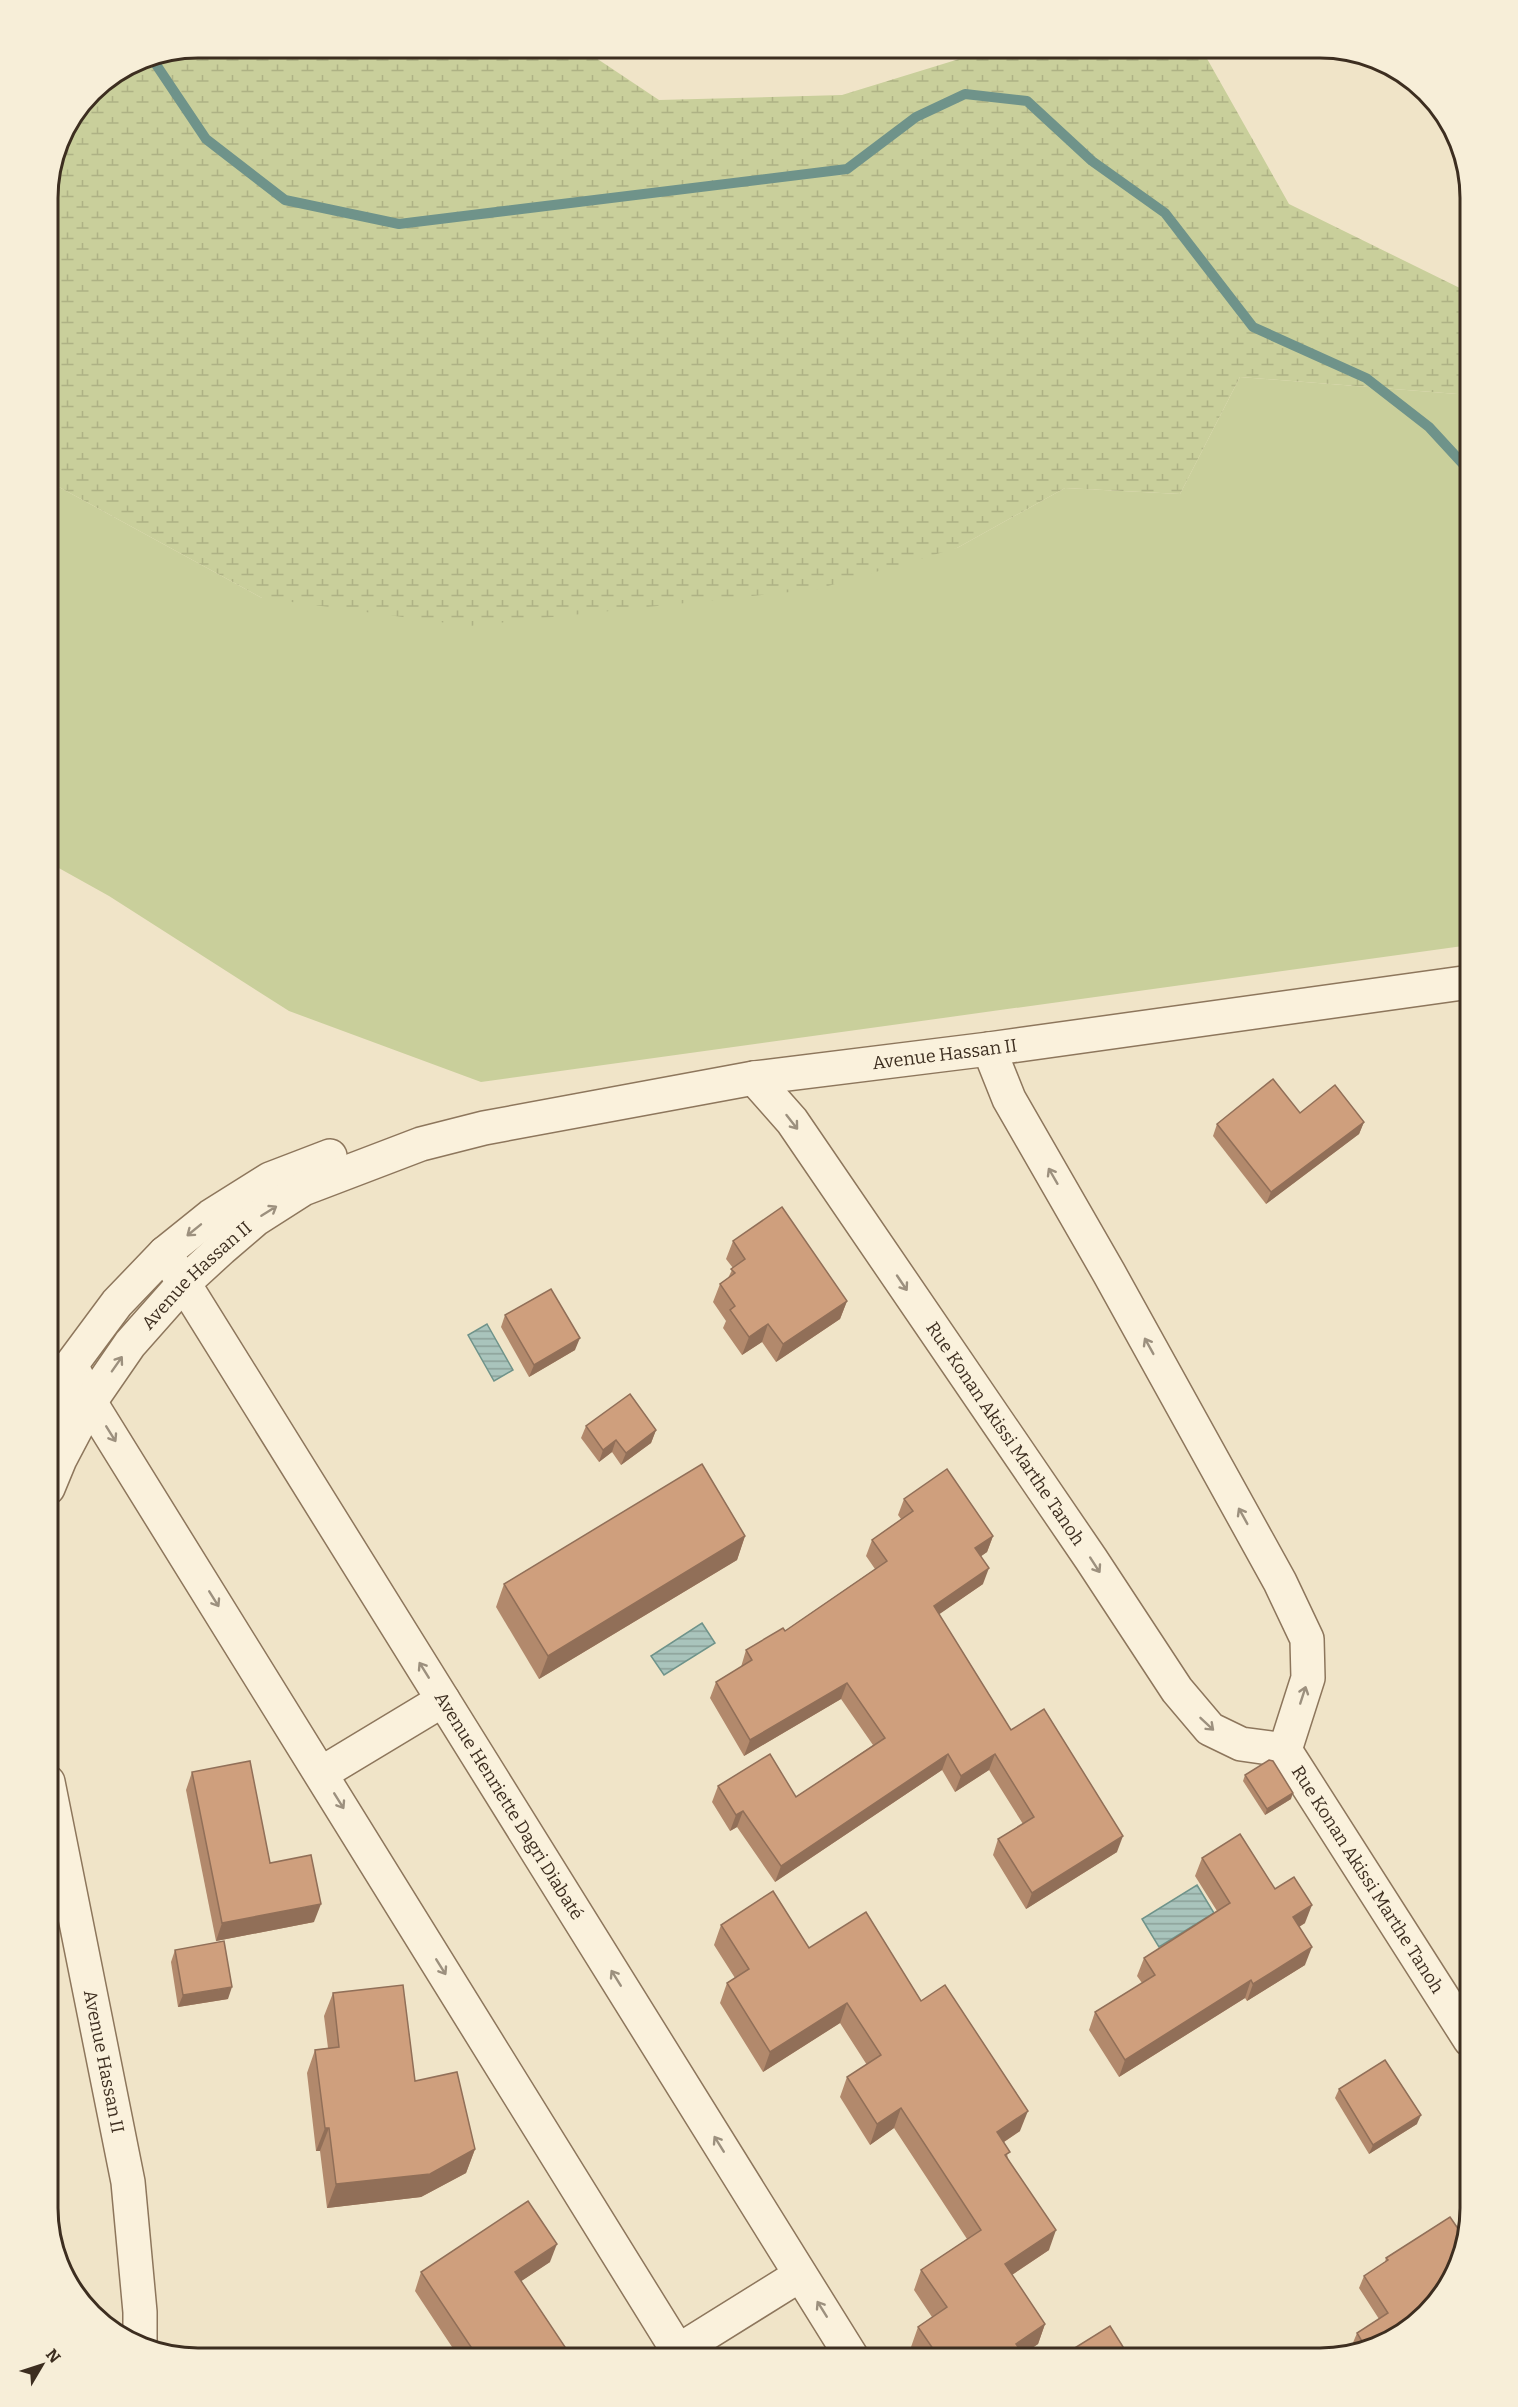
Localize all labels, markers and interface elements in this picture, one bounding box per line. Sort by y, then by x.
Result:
street label: Avenue Hassan II [871,1034,1019,1074]
one-way arrow [785,1114,798,1130]
one-way arrow [1047,1168,1059,1185]
one-way arrow [260,1205,277,1218]
street label: Avenue Hassan II [137,1217,256,1334]
one-way arrow [186,1223,202,1236]
one-way arrow [896,1274,909,1291]
street label: Rue Konan Akissi Marthe Tanoh [921,1318,1089,1550]
one-way arrow [1143,1338,1155,1355]
one-way arrow [111,1356,123,1372]
one-way arrow [105,1425,117,1442]
one-way arrow [1237,1508,1248,1526]
one-way arrow [1089,1557,1101,1573]
one-way arrow [207,1591,220,1608]
one-way arrow [418,1662,430,1679]
one-way arrow [1298,1686,1309,1705]
street label: Avenue Henriette Dagri Diabaté [430,1688,588,1924]
one-way arrow [1200,1717,1215,1731]
street label: Rue Konan Akissi Marthe Tanoh [1287,1762,1448,1997]
one-way arrow [333,1792,345,1809]
one-way arrow [436,1958,448,1975]
one-way arrow [609,1970,621,1987]
street label: Avenue Hassan II [79,1988,129,2135]
one-way arrow [712,2136,724,2153]
one-way arrow [815,2301,827,2318]
north arrow [12,2335,72,2395]
text: N [42,2345,65,2367]

